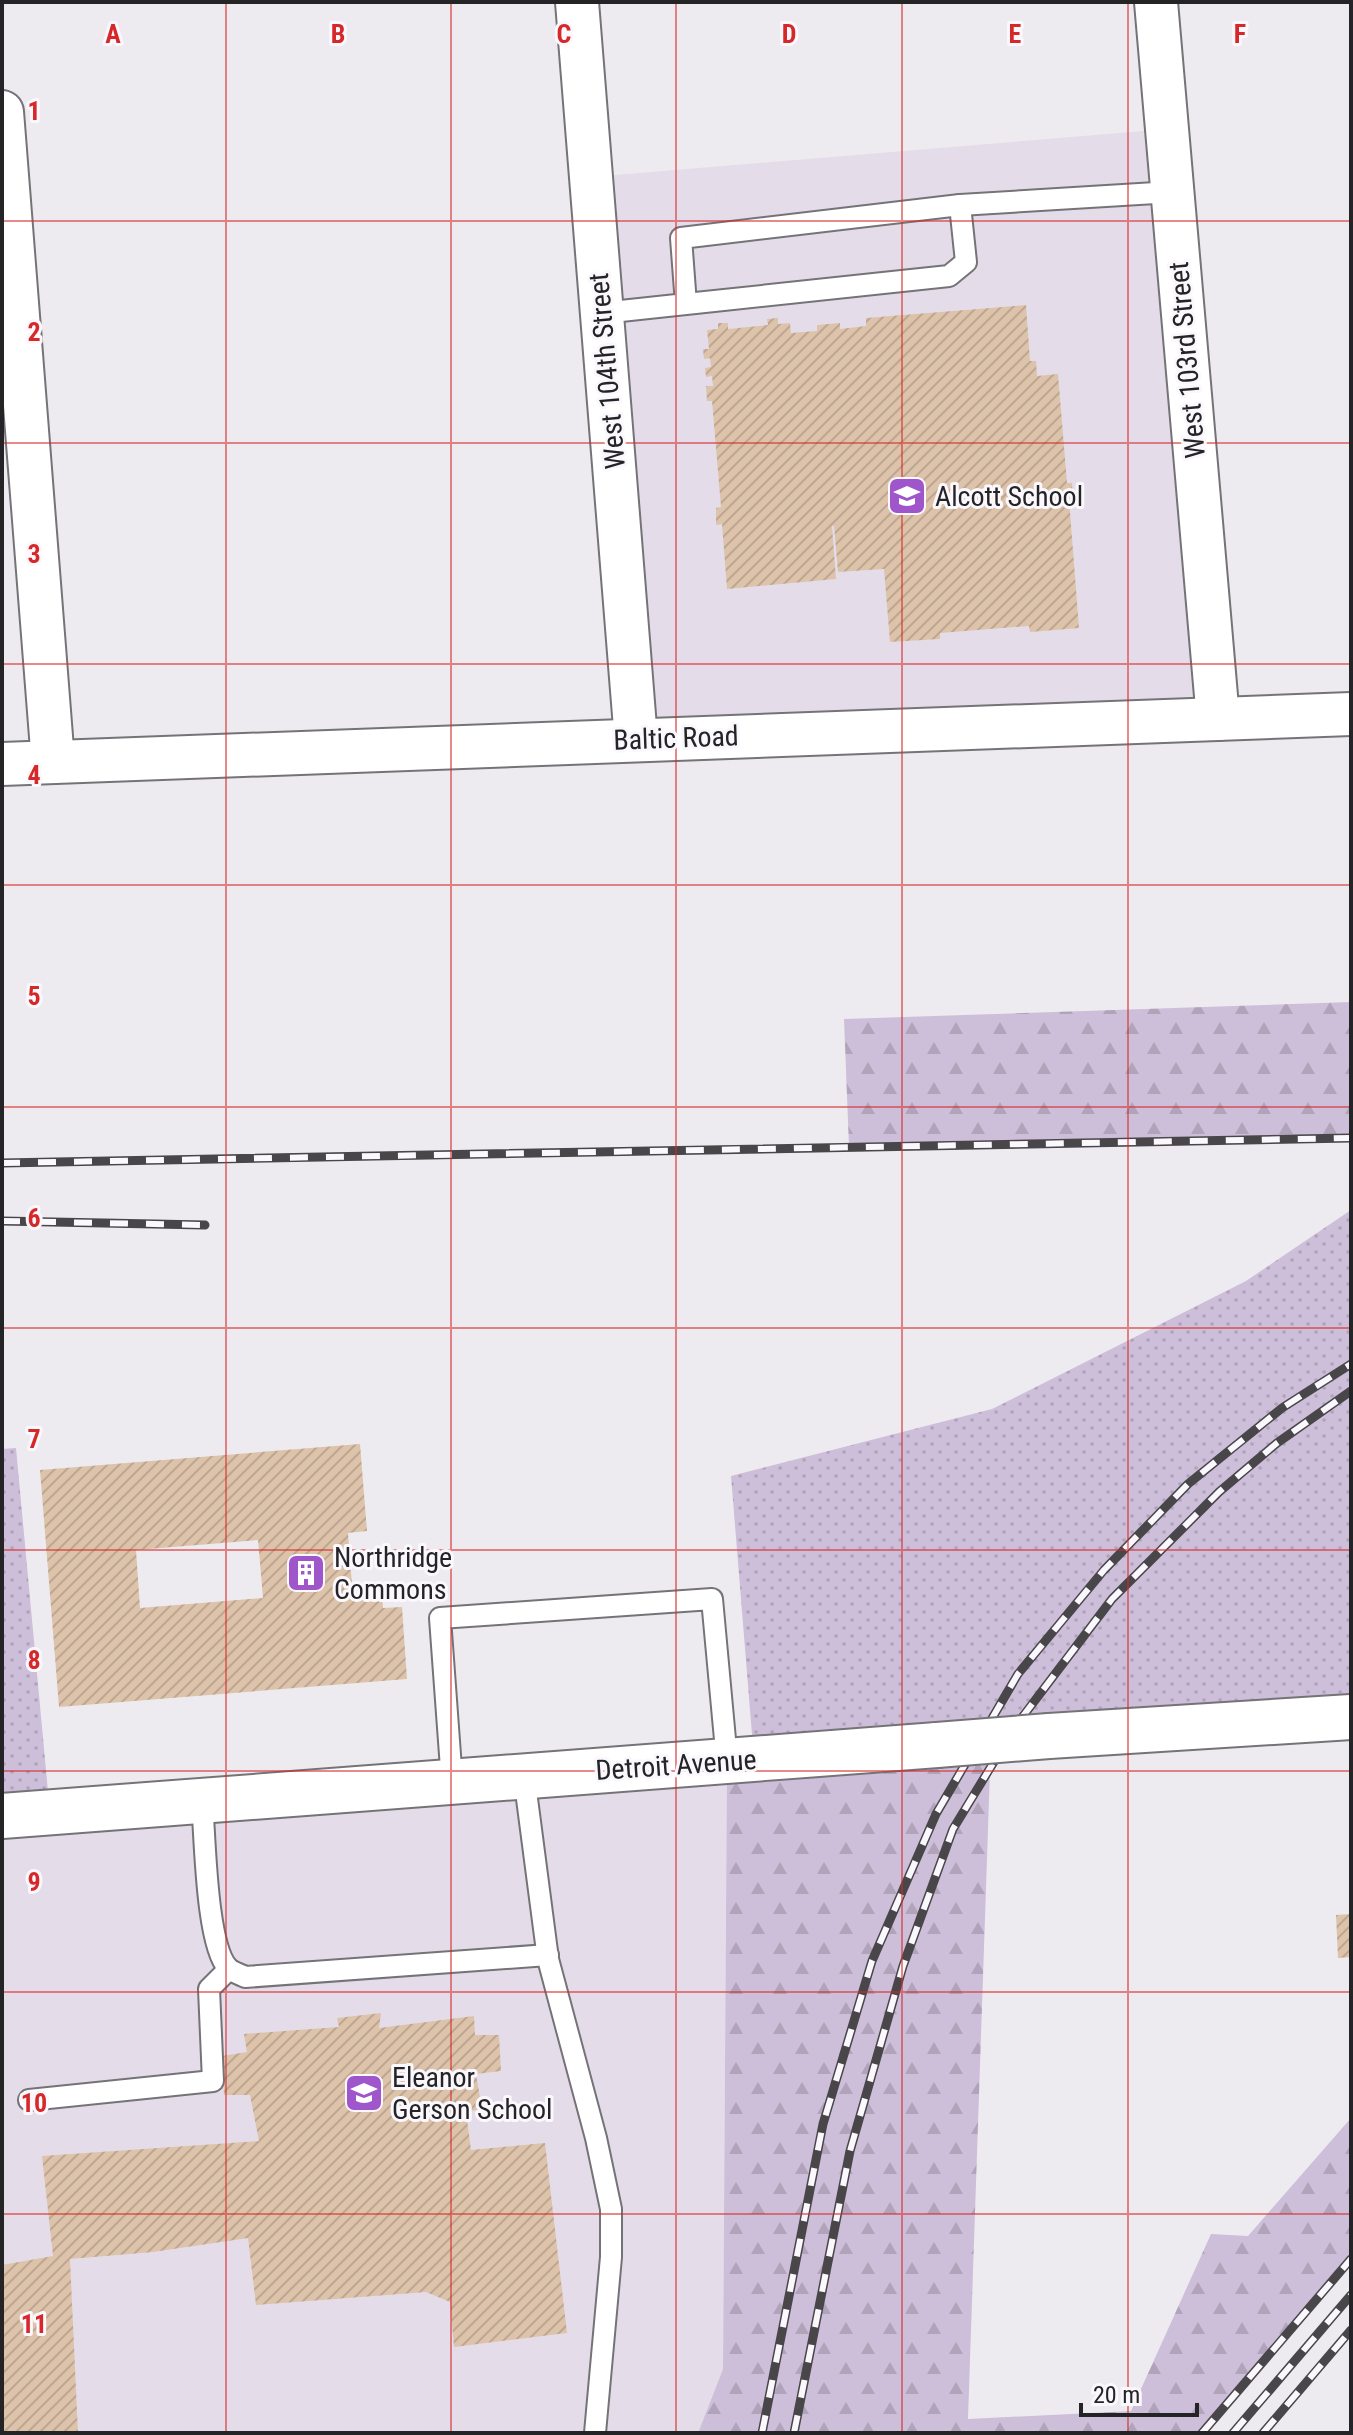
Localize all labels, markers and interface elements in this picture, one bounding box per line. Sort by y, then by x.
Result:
text: A [105,19,121,49]
text: B [331,19,345,49]
text: C [557,19,572,49]
text: D [782,19,796,49]
text: E [1009,19,1022,49]
text: F [1234,19,1246,49]
text: 1 [27,96,41,126]
street label: West 103rd Street [1162,260,1212,460]
street label: West 104th Street [582,272,632,470]
text: 2 [27,317,41,347]
school or university icon: Alcott School [886,475,928,517]
place label: Alcott School [935,480,1083,513]
text: 3 [27,539,41,569]
street label: Baltic Road [613,719,739,757]
text: 4 [27,760,41,790]
text: 5 [27,981,41,1011]
text: 6 [27,1203,41,1233]
text: 7 [27,1424,41,1454]
place label: Northridge Commons [334,1541,452,1606]
building icon: Northridge Commons [285,1552,327,1594]
text: 8 [27,1645,41,1675]
street label: Detroit Avenue [594,1743,758,1787]
text: 9 [27,1867,41,1897]
place label: Eleanor Gerson School [392,2061,553,2126]
school or university icon: Eleanor Gerson School [343,2072,385,2114]
text: 10 [21,2088,47,2118]
text: 11 [21,2309,47,2339]
scale bar [1081,2367,1197,2417]
text: 20 m [1093,2381,1140,2409]

